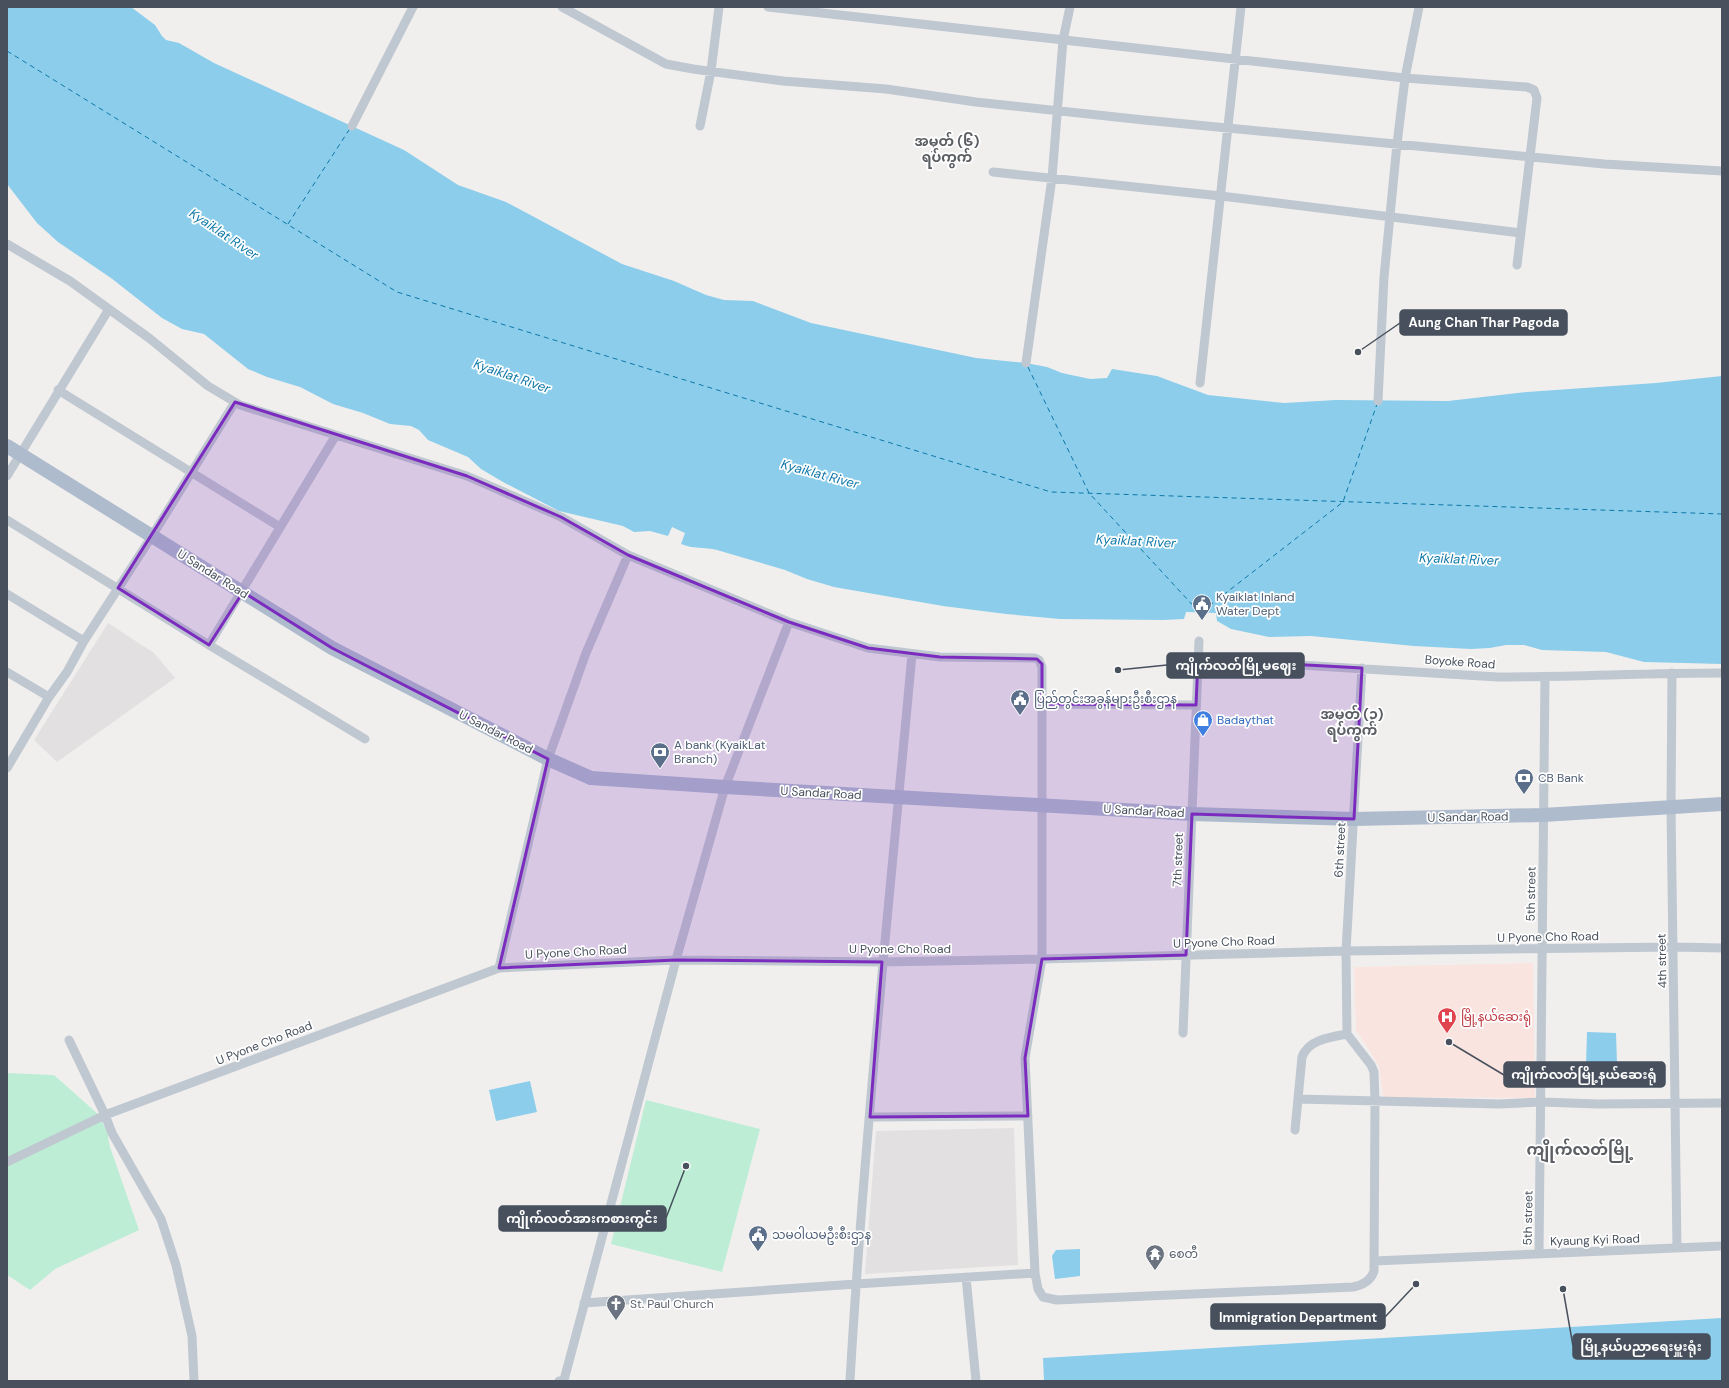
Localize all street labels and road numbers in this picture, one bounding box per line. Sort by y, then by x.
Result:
street label: U Sandar Road [174,546,252,602]
street label: Boyoke Road [1424,652,1496,672]
street label: U Sandar Road [456,706,536,758]
street label: U Sandar Road [780,783,862,803]
street label: U Sandar Road [1103,801,1185,821]
street label: U Sandar Road [1427,808,1509,826]
street label: 6th street [1331,822,1349,878]
street label: 7th street [1169,832,1187,887]
street label: 5th street [1523,866,1539,922]
street label: U Pyone Cho Road [1497,928,1599,946]
street label: U Pyone Cho Road [1173,932,1275,952]
street label: 4th street [1654,933,1670,989]
street label: U Pyone Cho Road [525,941,627,963]
street label: U Pyone Cho Road [849,941,951,957]
street label: U Pyone Cho Road [214,1017,314,1069]
street label: 5th street [1520,1190,1536,1246]
street label: Kyaung Kyi Road [1550,1230,1640,1250]

